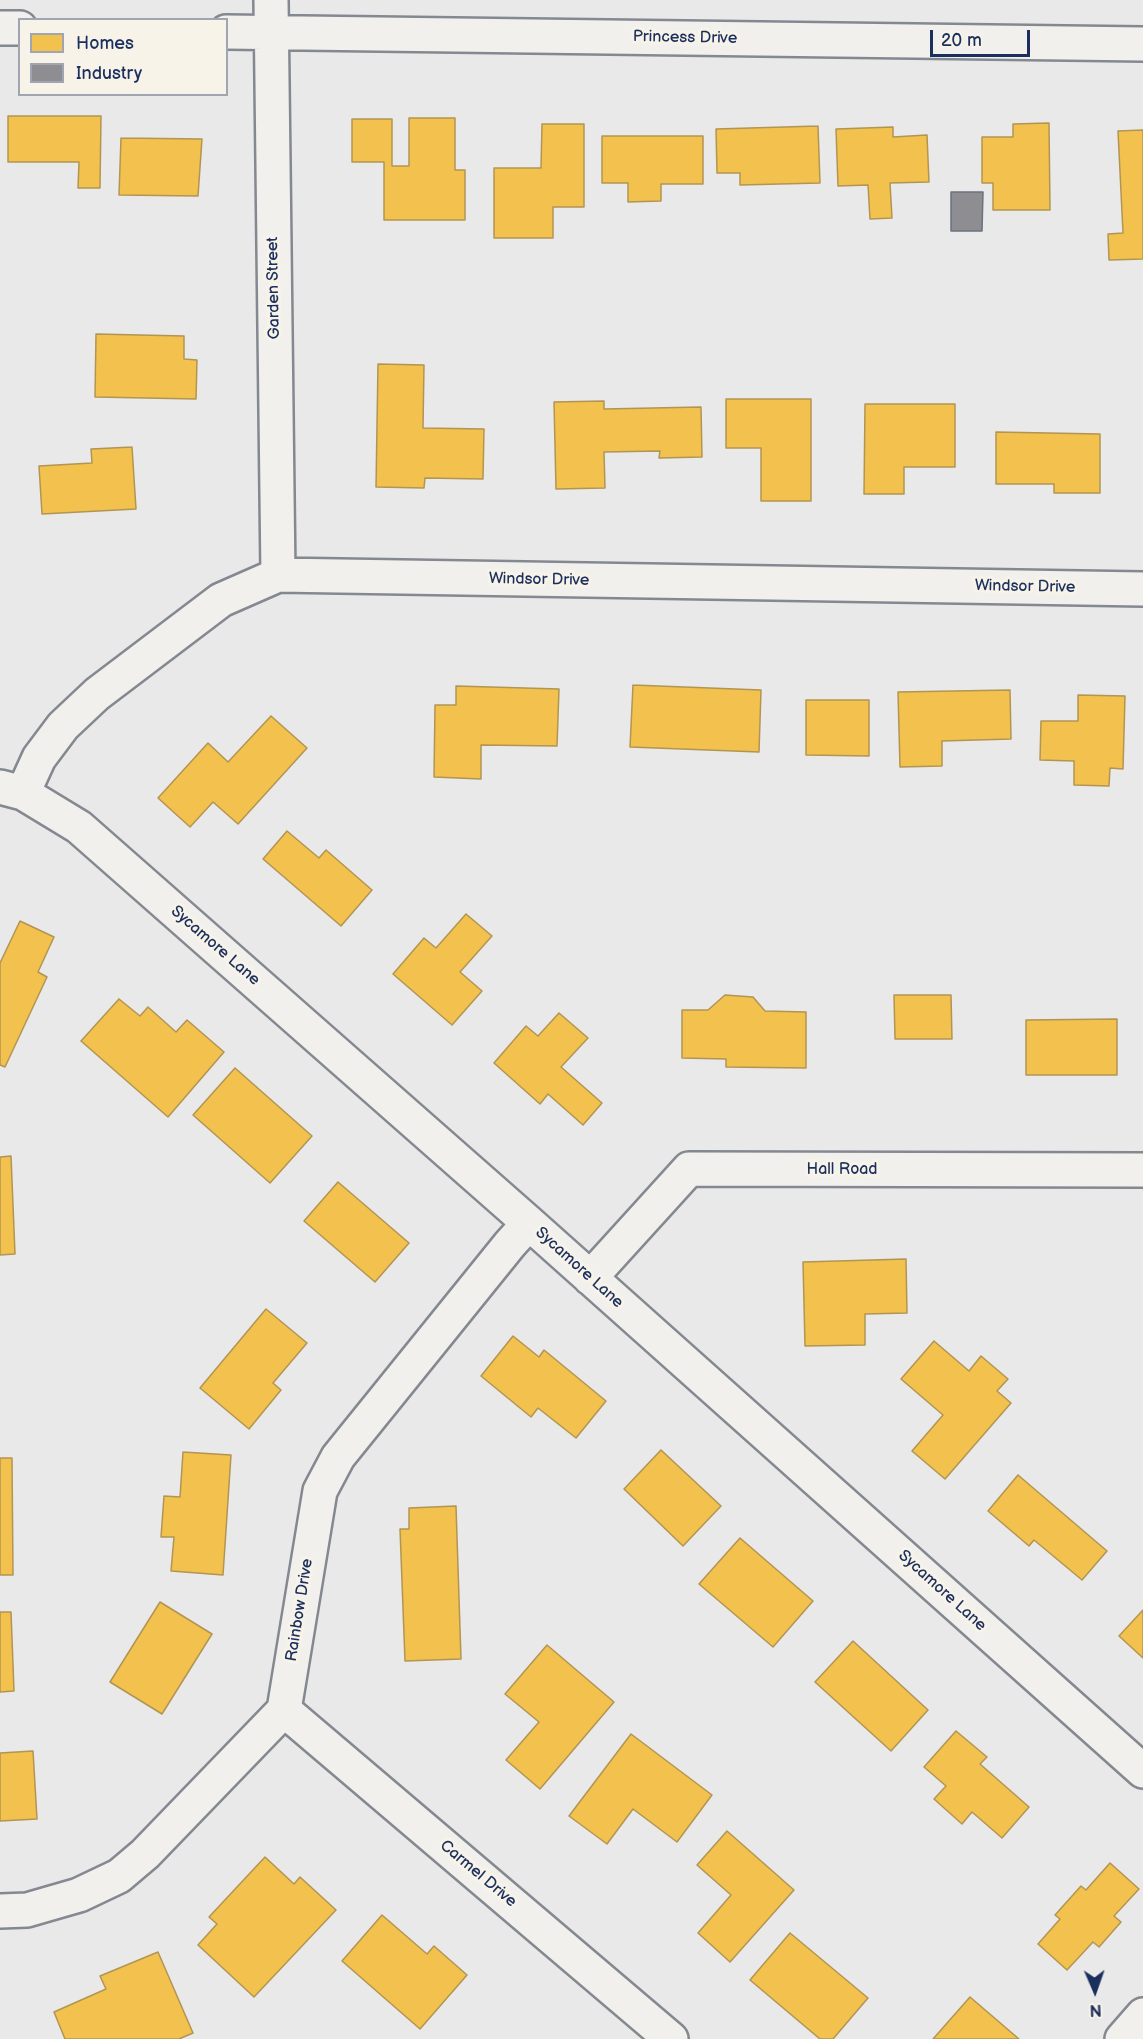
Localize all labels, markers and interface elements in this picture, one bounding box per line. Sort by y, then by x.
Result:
legend [18,18,228,96]
scale bar [933,18,1034,56]
street label: Princess Drive [633,27,737,49]
text: 20 m [941,30,982,51]
text: Homes [76,33,134,54]
text: Industry [76,63,142,84]
street label: Garden Street [264,237,284,339]
street label: Windsor Drive [489,570,589,590]
street label: Windsor Drive [975,577,1075,597]
street label: Sycamore Lane [166,902,264,990]
street label: Hall Road [807,1160,877,1180]
street label: Sycamore Lane [531,1223,627,1313]
street label: Sycamore Lane [894,1546,990,1636]
street label: Rainbow Drive [282,1557,318,1663]
street label: Carmel Drive [436,1836,520,1912]
north arrow [1065,1961,1125,2021]
text: N [1089,2000,1102,2019]

